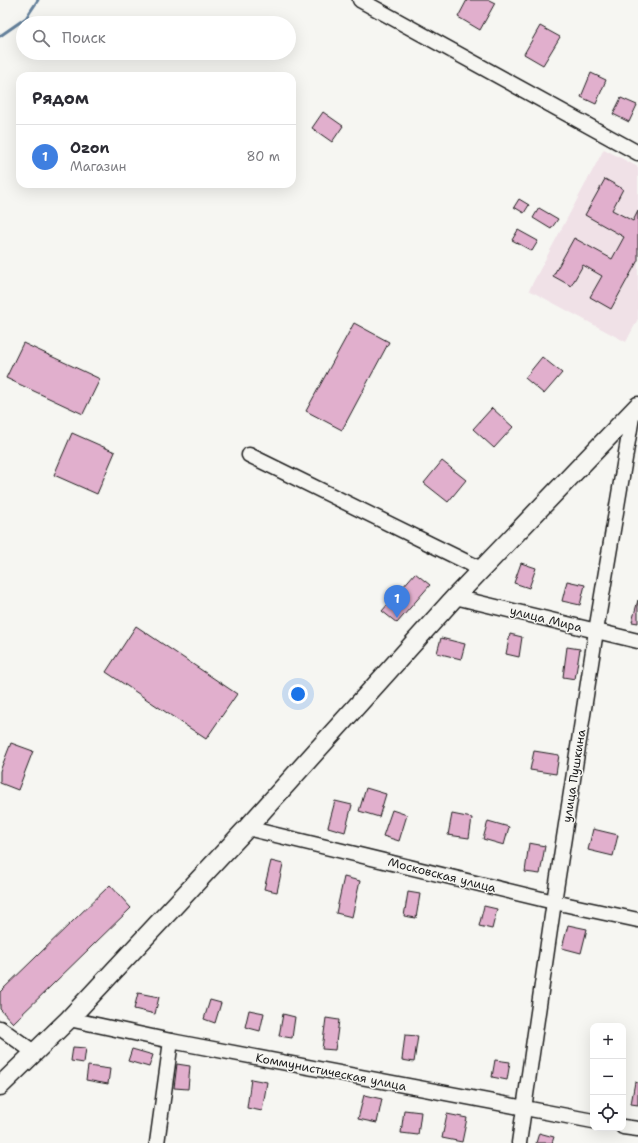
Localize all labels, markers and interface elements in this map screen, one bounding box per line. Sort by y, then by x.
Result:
search box [16,16,296,60]
icon: search [30,27,52,49]
text: Поиск [62,28,106,48]
text: Рядом [32,87,89,109]
text: Ozon [70,138,110,158]
text: 1 [42,148,48,165]
text: 80 m [246,148,280,165]
text: Магазин [70,158,126,175]
pin: 1 [384,585,410,618]
street label: улица Мира [508,602,584,636]
your location [288,684,308,704]
street label: улица Пушкина [559,728,589,824]
street label: Московская улица [386,854,498,896]
map controls [590,1023,626,1131]
button: + [590,1023,626,1059]
street label: Коммунистическая улица [254,1050,408,1095]
button: − [590,1059,626,1095]
button: locate [590,1095,626,1131]

